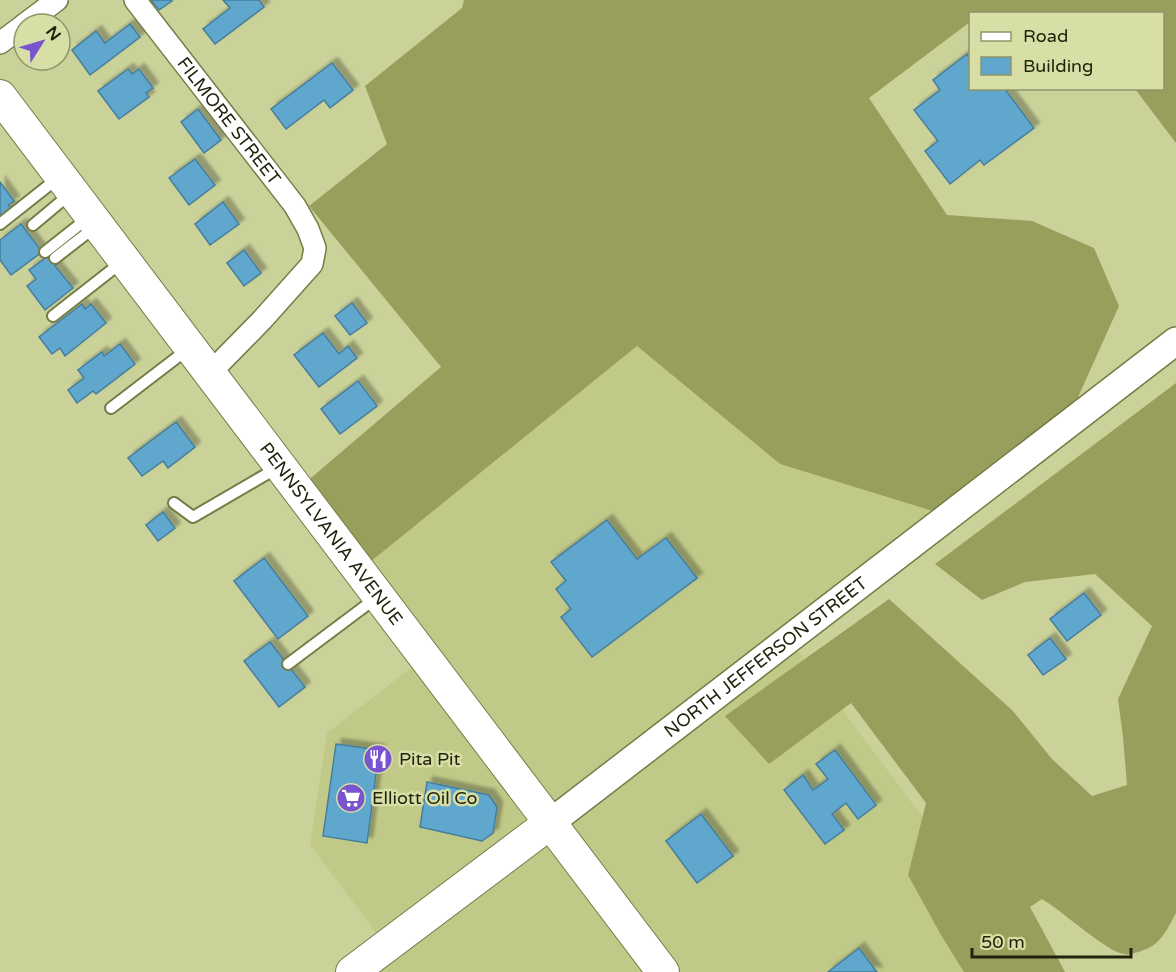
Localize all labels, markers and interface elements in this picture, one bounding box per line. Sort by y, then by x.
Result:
north arrow [12,12,72,72]
legend [969,12,1164,90]
text: N [41,22,65,45]
text: Road [1023,25,1068,47]
street label: FILMORE STREET [172,53,285,189]
text: Building [1023,55,1093,77]
street label: PENNSYLVANIA AVENUE [255,438,408,630]
street label: NORTH JEFFERSON STREET [660,572,871,742]
restaurant icon: Pita Pit [362,743,394,775]
place label: Pita Pit [399,748,461,770]
supermarket icon: Elliott Oil Co [335,782,367,814]
place label: Elliott Oil Co [372,787,478,809]
scale bar [972,921,1131,959]
text: 50 m [981,931,1025,953]

